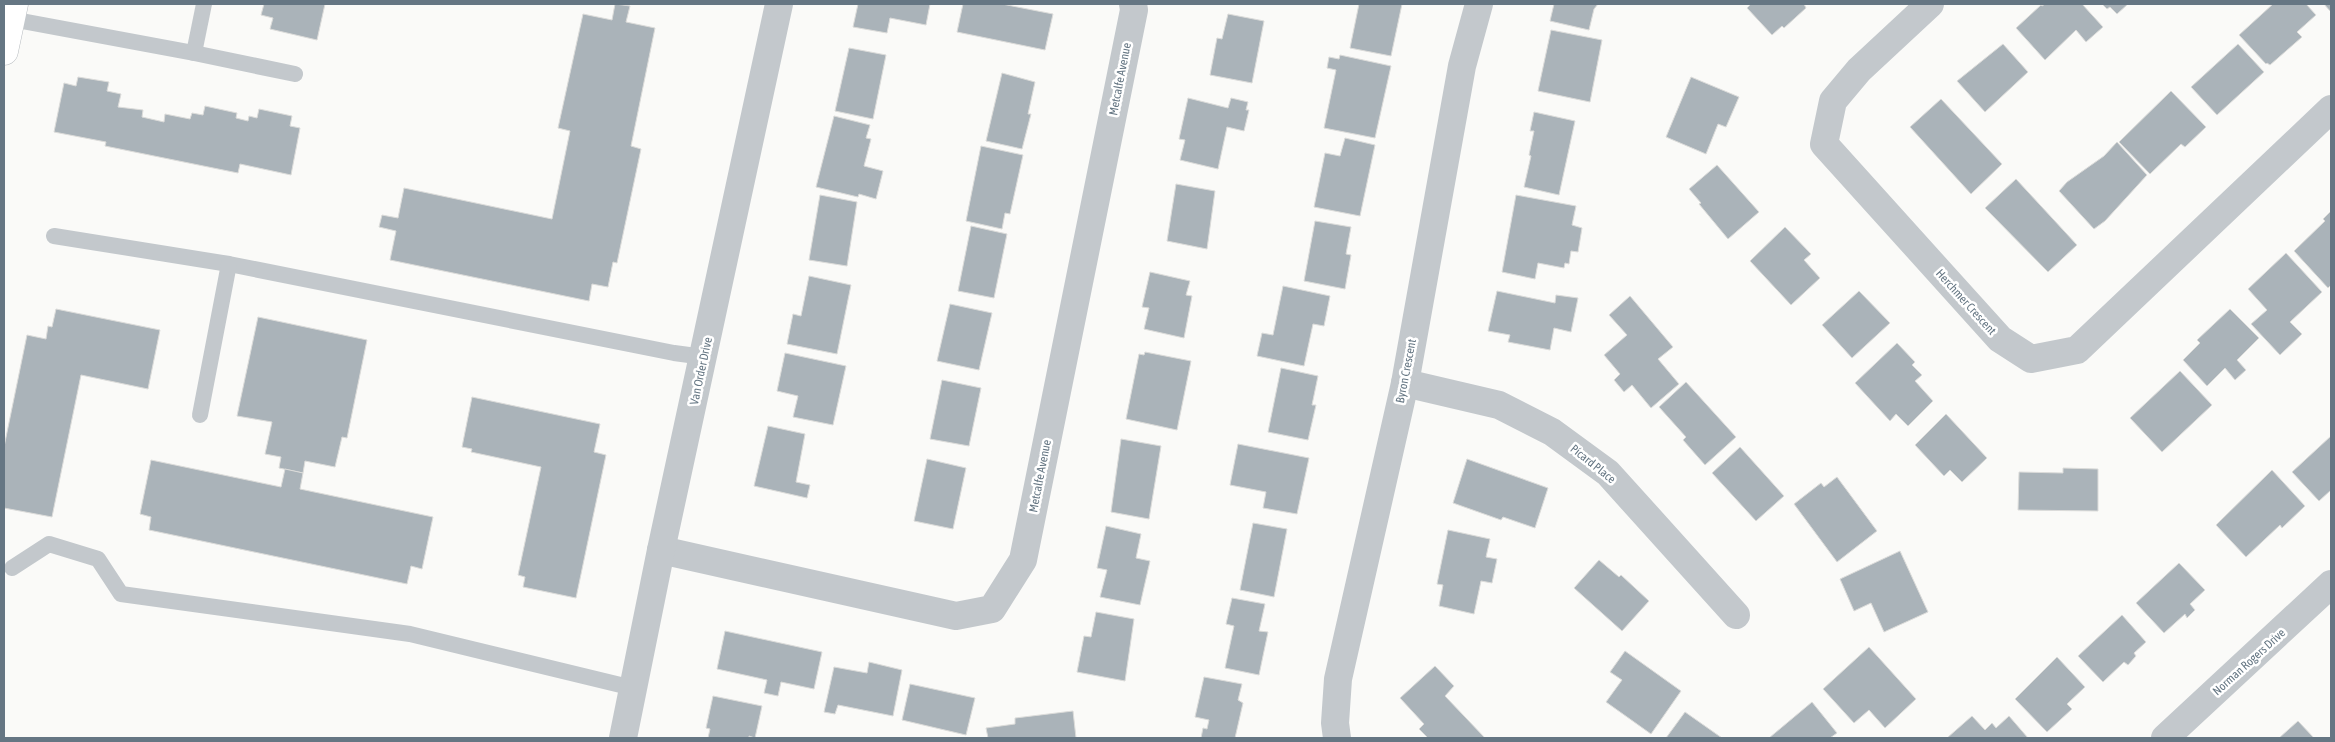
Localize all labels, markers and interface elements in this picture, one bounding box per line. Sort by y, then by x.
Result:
street label: Metcalfe Avenue [1106,42,1134,116]
street label: Herchmer Crescent [1933,266,1999,338]
street label: Van Order Drive [687,336,715,406]
street label: Byron Crescent [1393,337,1419,404]
street label: Metcalfe Avenue [1026,439,1054,513]
street label: Picard Place [1568,442,1618,486]
street label: Norman Rogers Drive [2210,626,2288,698]

